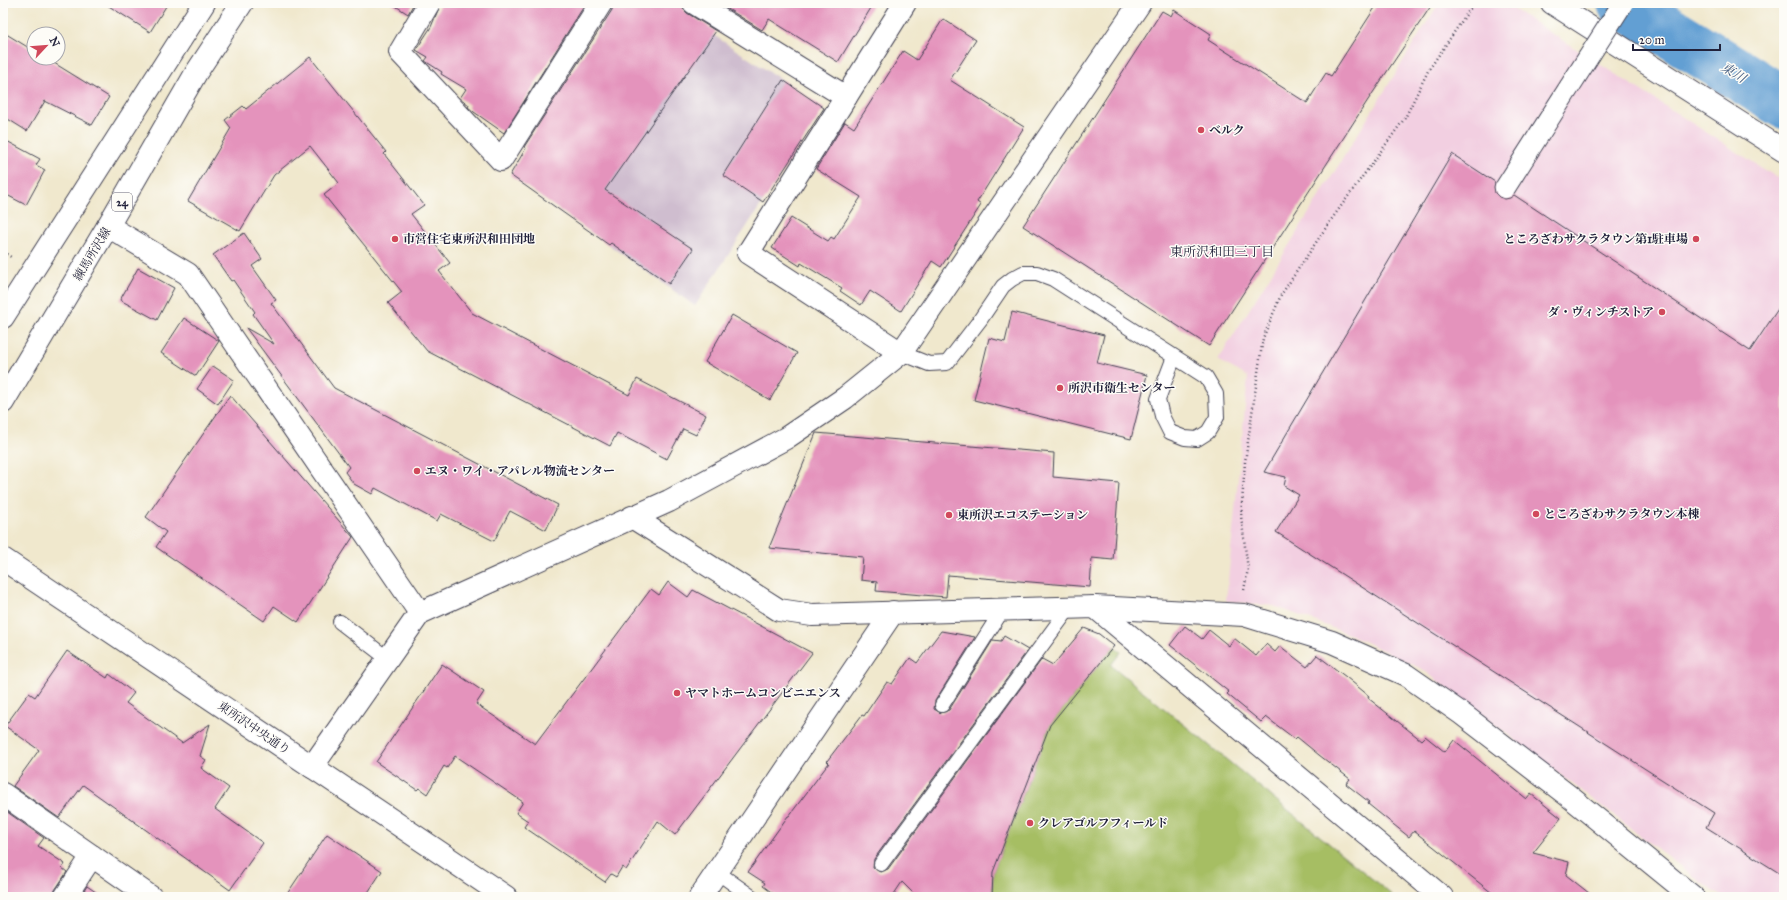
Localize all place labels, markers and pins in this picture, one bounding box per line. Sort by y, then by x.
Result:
place label: ベルク [1209,123,1245,137]
marker: ベルク [1196,125,1206,135]
place label: 市営住宅東所沢和田団地 [403,232,535,246]
place label: ところざわサクラタウン第1駐車場 [1504,232,1688,246]
marker: 市営住宅東所沢和田団地 [390,234,400,244]
marker: ところざわサクラタウン第1駐車場 [1691,234,1701,244]
place label: ダ・ヴィンチストア [1548,305,1654,319]
marker: ダ・ヴィンチストア [1657,307,1667,317]
place label: 所沢市衛生センター [1068,381,1176,395]
marker: 所沢市衛生センター [1055,383,1065,393]
place label: エヌ・ワイ・アパレル物流センター [425,464,615,478]
marker: エヌ・ワイ・アパレル物流センター [412,466,422,476]
place label: ところざわサクラタウン本棟 [1544,507,1699,521]
place label: 東所沢エコステーション [957,508,1088,522]
marker: ところざわサクラタウン本棟 [1531,509,1541,519]
marker: 東所沢エコステーション [944,510,954,520]
place label: ヤマトホームコンビニエンス [685,686,841,700]
marker: ヤマトホームコンビニエンス [672,688,682,698]
place label: クレアゴルフフィールド [1038,816,1168,830]
marker: クレアゴルフフィールド [1025,818,1035,828]

